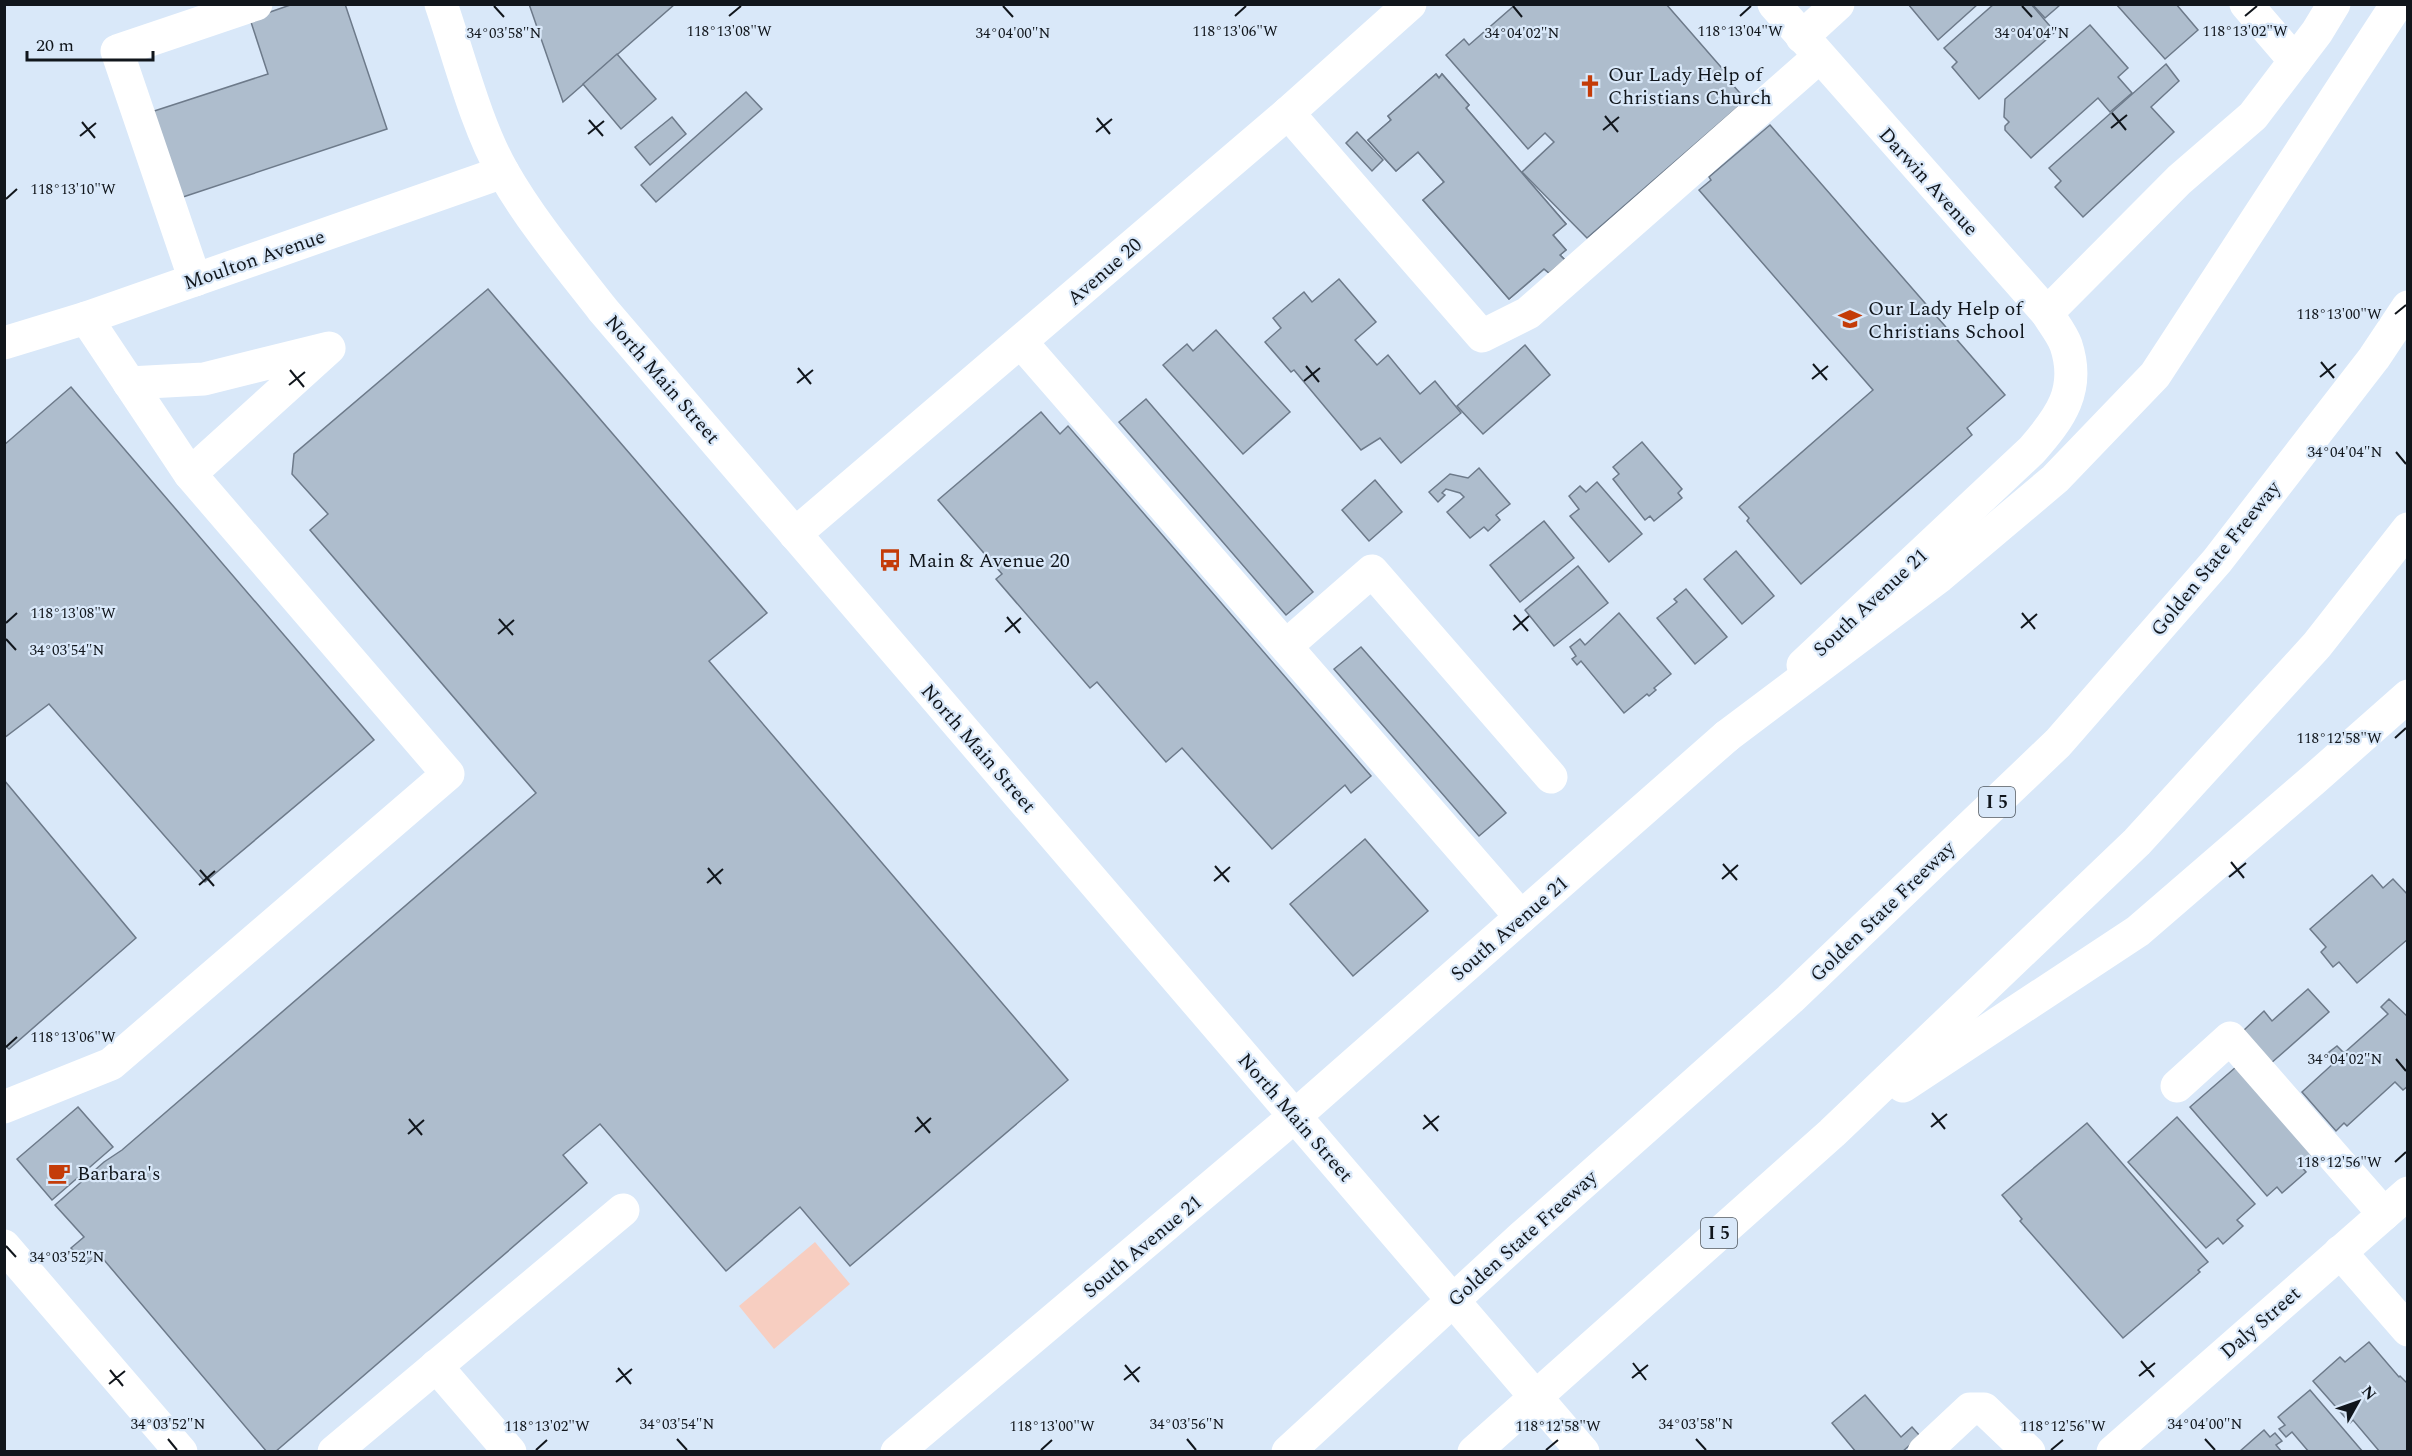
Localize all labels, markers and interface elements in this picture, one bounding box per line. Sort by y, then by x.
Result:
text: 118°13'08"W [686,20,772,43]
text: 118°13'06"W [1192,20,1278,43]
text: 118°13'04"W [1697,20,1783,43]
text: 118°13'02"W [2202,20,2288,43]
text: 34°03'58"N [467,22,542,45]
text: 34°04'00"N [976,22,1051,45]
text: 34°04'02"N [1485,22,1560,45]
text: 34°04'04"N [1995,22,2070,45]
scale bar [27,24,153,62]
text: 20 m [36,32,74,59]
place label: Our Lady Help of Christians Church [1608,60,1772,113]
church icon: Our Lady Help of Christians Church [1577,73,1603,99]
street label: Darwin Avenue [1871,121,1985,243]
text: 118°13'10"W [30,178,116,201]
street label: Moulton Avenue [180,222,329,298]
street label: Avenue 20 [1060,231,1149,313]
place label: Our Lady Help of Christians School [1868,294,2025,347]
text: 118°13'00"W [2296,303,2382,326]
school or university icon: Our Lady Help of Christians School [1837,306,1863,332]
street label: North Main Street [598,308,727,451]
text: 34°04'04"N [2308,441,2383,464]
street label: Golden State Freeway [2144,473,2289,643]
street label: South Avenue 21 [1806,541,1935,664]
place label: Main & Avenue 20 [908,546,1070,576]
bus stop icon: Main & Avenue 20 [877,547,903,573]
text: 118°13'08"W [30,602,116,625]
text: 34°03'54"N [30,639,105,662]
street label: North Main Street [914,677,1043,820]
text: 118°12'58"W [2296,727,2382,750]
road number: I 5 [1979,787,2015,817]
street label: Golden State Freeway [1803,833,1963,989]
street label: South Avenue 21 [1444,869,1575,989]
text: 118°13'06"W [30,1026,116,1049]
street label: North Main Street [1231,1046,1360,1189]
text: 34°04'02"N [2308,1048,2383,1071]
text: 118°12'56"W [2296,1151,2382,1174]
place label: Barbara's [77,1159,161,1189]
cafe icon: Barbara's [46,1160,72,1186]
street label: Golden State Freeway [1441,1162,1605,1314]
street label: South Avenue 21 [1076,1188,1209,1306]
road number: I 5 [1701,1218,1737,1248]
text: 34°03'52"N [30,1246,105,1269]
street label: Daly Street [2214,1279,2308,1366]
north arrow [2328,1372,2388,1432]
text: N [2355,1380,2382,1406]
text: 34°03'52"N [131,1413,206,1436]
text: 34°03'54"N [640,1413,715,1436]
text: 34°03'56"N [1150,1413,1225,1436]
text: 34°03'58"N [1659,1413,1734,1436]
text: 34°04'00"N [2168,1413,2243,1436]
text: 118°13'02"W [504,1415,590,1438]
text: 118°13'00"W [1009,1415,1095,1438]
text: 118°12'58"W [1515,1415,1601,1438]
text: 118°12'56"W [2020,1415,2106,1438]

